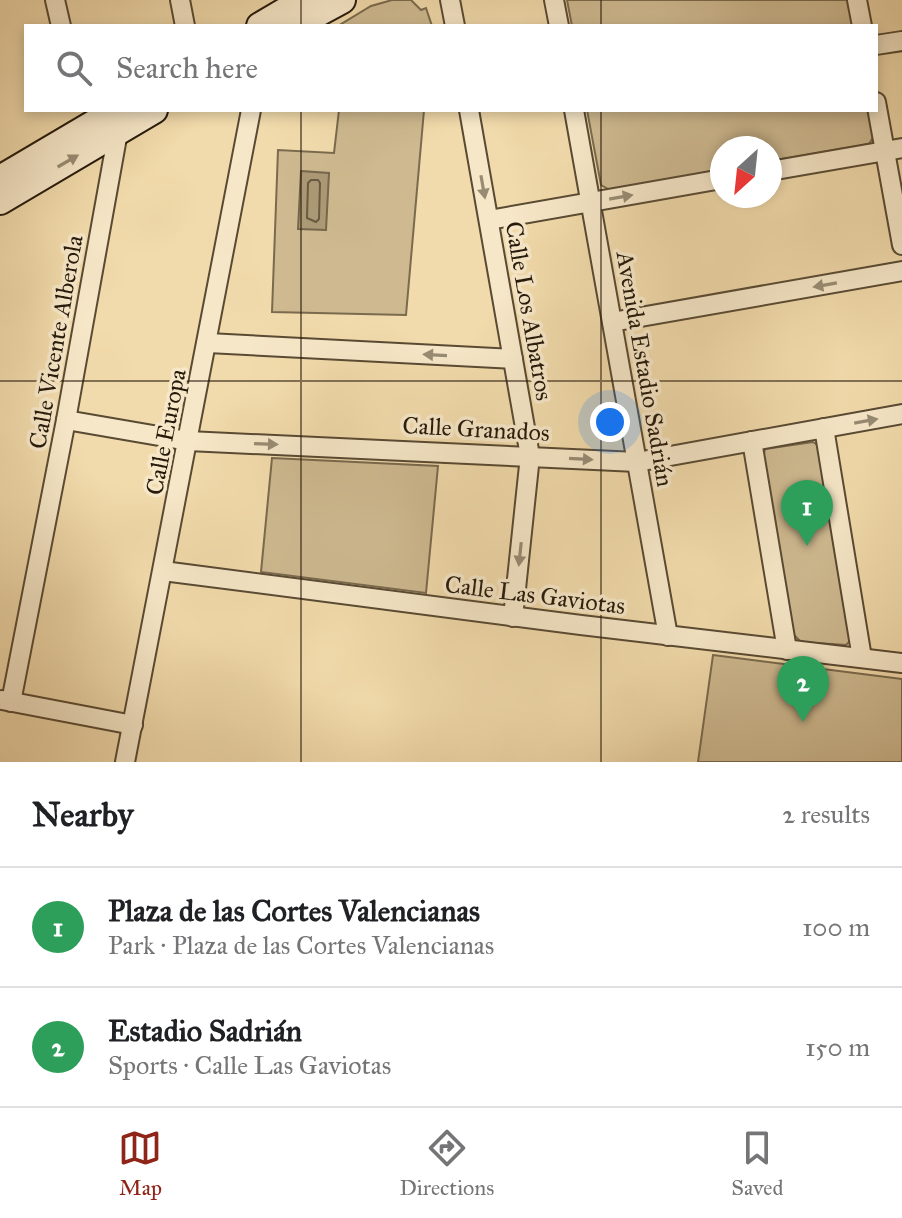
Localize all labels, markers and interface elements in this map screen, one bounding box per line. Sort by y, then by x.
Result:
search box [24,24,878,112]
icon: search [52,46,96,90]
text: Search here [116,50,258,86]
north arrow [710,136,782,208]
one-way arrow [56,155,79,169]
one-way arrow [477,175,489,200]
one-way arrow [608,190,633,203]
street label: Calle Los Albatros [498,219,560,403]
street label: Calle Vicente Alberola [22,232,90,451]
street label: Avenida Estadio Sadrián [609,248,680,489]
one-way arrow [812,279,837,291]
one-way arrow [422,348,447,361]
street label: Calle Europa [139,366,193,498]
your location [590,402,630,442]
street label: Calle Granados [402,410,550,448]
one-way arrow [853,414,878,426]
one-way arrow [254,438,279,451]
one-way arrow [569,452,595,465]
pin: 1 [781,480,833,546]
one-way arrow [513,542,526,567]
street label: Calle Las Gaviotas [443,569,627,621]
pin: 2 [777,656,829,722]
text: Nearby [32,794,134,835]
text: 2 results [782,798,870,830]
text: Plaza de las Cortes Valencianas [108,893,480,929]
text: 1 [53,911,63,943]
text: 100 m [802,911,870,943]
text: Park · Plaza de las Cortes Valencianas [108,929,494,961]
text: Estadio Sadrián [108,1013,302,1049]
text: 2 [52,1031,64,1063]
text: 150 m [805,1031,870,1063]
text: Sports · Calle Las Gaviotas [108,1049,391,1081]
tab: Map [118,1126,162,1201]
tab: Directions [399,1126,494,1201]
tab: Saved [731,1126,783,1201]

